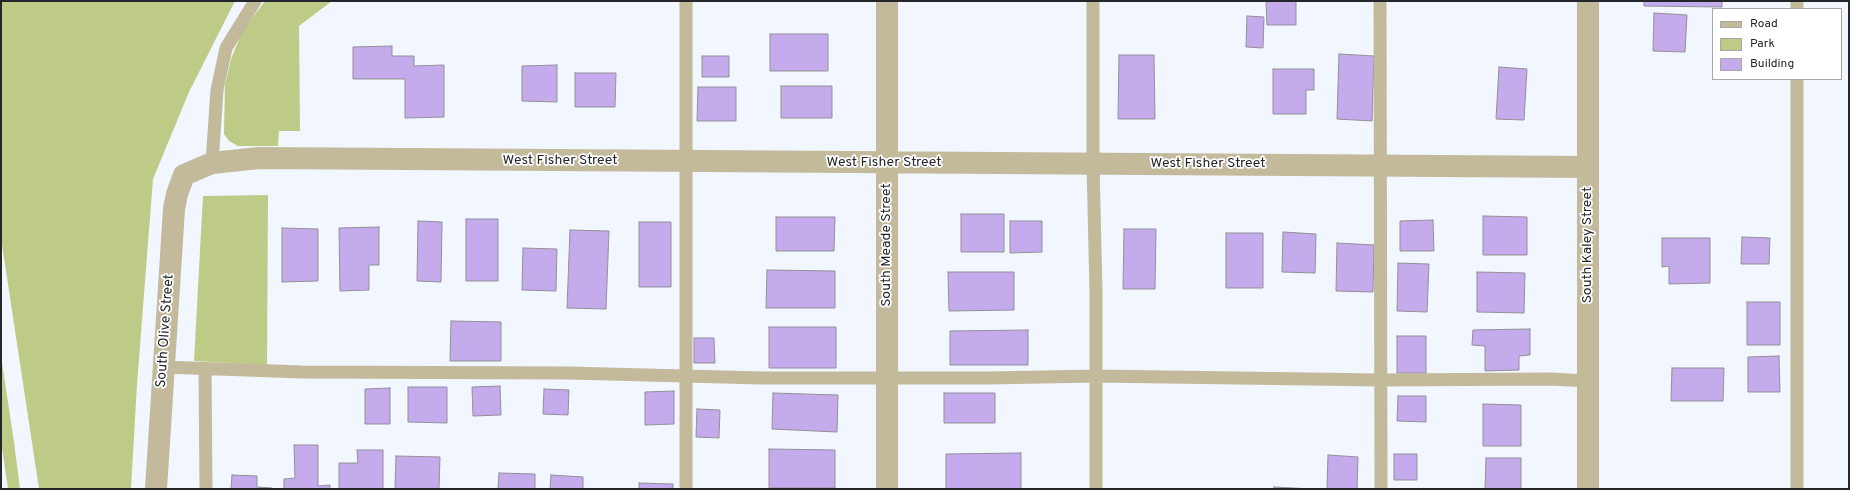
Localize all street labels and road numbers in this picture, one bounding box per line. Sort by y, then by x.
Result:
street label: West Fisher Street [503,153,617,169]
street label: West Fisher Street [827,155,941,171]
street label: West Fisher Street [1151,156,1265,172]
street label: South Meade Street [879,183,895,307]
street label: South Kaley Street [1580,187,1596,303]
street label: South Olive Street [154,274,178,388]

